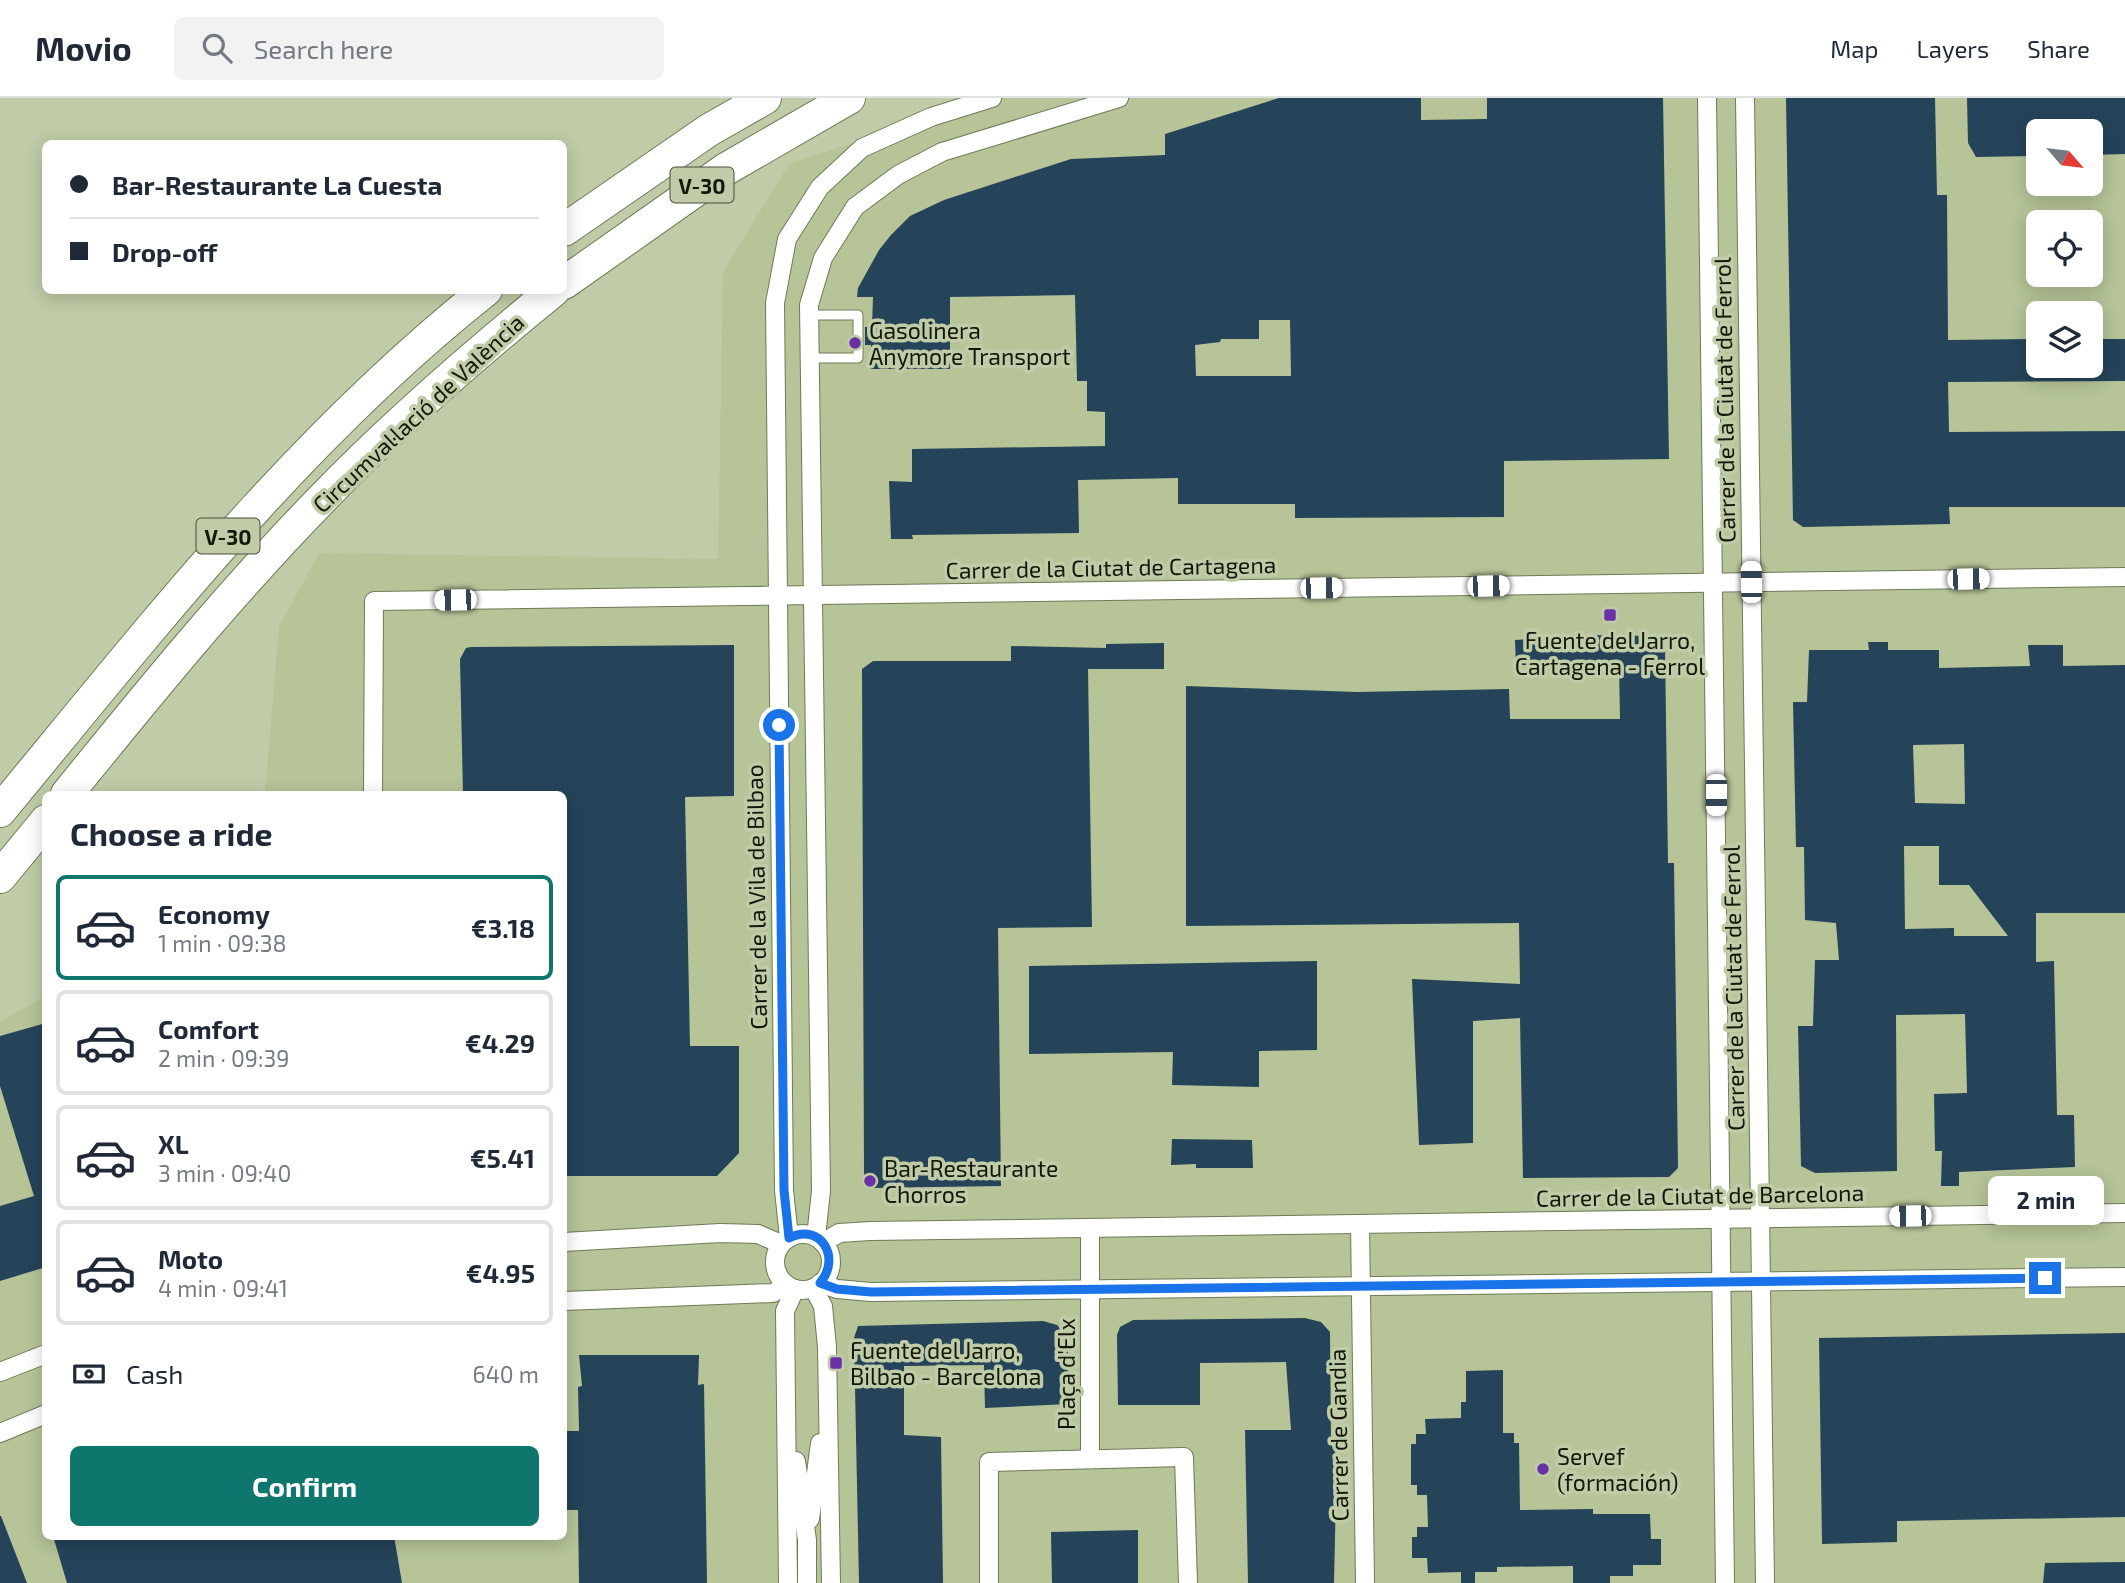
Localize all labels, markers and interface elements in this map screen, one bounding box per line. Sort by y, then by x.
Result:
search box [174,17,664,80]
text: Movio [35,28,132,68]
icon: search [198,29,236,67]
text: Search here [254,33,393,64]
text: Map [1830,34,1878,63]
text: Layers [1916,34,1989,63]
text: Share [2027,34,2090,63]
north arrow [2026,119,2104,196]
map controls [2026,119,2103,378]
road number: V-30 [670,168,734,202]
text: Bar-Restaurante La Cuesta [112,169,442,200]
button: locate [2026,210,2103,287]
text: Drop-off [112,236,217,267]
street label: Carrer de la Ciutat de Ferrol [1708,257,1740,543]
button: layers [2026,301,2103,378]
street label: Circumval·lació de València [307,308,529,518]
place label: Gasolinera Anymore Transport [869,316,1071,370]
marker: Gasolinera Anymore Transport [847,335,863,351]
road number: V-30 [196,518,260,554]
street label: Carrer de la Ciutat de Cartagena [945,550,1277,584]
car [1741,561,1762,603]
car [1947,568,1990,590]
car [1467,575,1510,597]
car [1300,577,1343,599]
car [434,589,477,611]
marker: Fuente del Jarro, Cartagena - Ferrol [1602,607,1618,623]
place label: Fuente del Jarro, Cartagena - Ferrol [1515,626,1705,680]
route start [763,709,795,741]
street label: Carrer de la Vila de Bilbao [740,764,772,1030]
car [1706,774,1727,816]
text: Choose a ride [70,814,273,852]
street label: Carrer de la Ciutat de Ferrol [1717,845,1749,1131]
icon: car [74,896,137,959]
text: Economy [158,898,270,929]
text: €3.18 [471,912,535,943]
text: 1 min · 09:38 [158,929,286,957]
icon: car [74,1011,137,1074]
text: Comfort [158,1013,259,1044]
text: €4.29 [465,1027,535,1058]
text: 2 min · 09:39 [158,1044,289,1072]
icon: car [74,1126,137,1189]
text: XL [158,1128,189,1159]
text: €5.41 [470,1142,535,1173]
place label: Bar-Restaurante Chorros [884,1154,1058,1208]
text: 3 min · 09:40 [158,1159,291,1187]
marker: Bar-Restaurante Chorros [862,1173,878,1189]
callout: 2 min [1987,1176,2103,1226]
street label: Carrer de la Ciutat de Barcelona [1536,1178,1864,1212]
text: 2 min [2017,1186,2075,1214]
car [1889,1205,1932,1227]
icon: car [74,1241,137,1304]
text: Moto [158,1243,223,1274]
text: €4.95 [466,1257,535,1288]
route end [2029,1262,2061,1294]
text: 4 min · 09:41 [158,1274,288,1302]
street label: Plaça d'Elx [1052,1318,1081,1430]
place label: Fuente del Jarro, Bilbao - Barcelona [850,1336,1041,1390]
street label: Carrer de Gandia [1322,1348,1354,1522]
icon: cash [70,1355,108,1393]
marker: Fuente del Jarro, Bilbao - Barcelona [828,1355,844,1371]
text: Cash [126,1358,183,1389]
text: 640 m [473,1360,539,1388]
place label: Servef (formación) [1557,1442,1678,1496]
button: Confirm [70,1446,539,1526]
marker: Servef (formación) [1535,1461,1551,1477]

